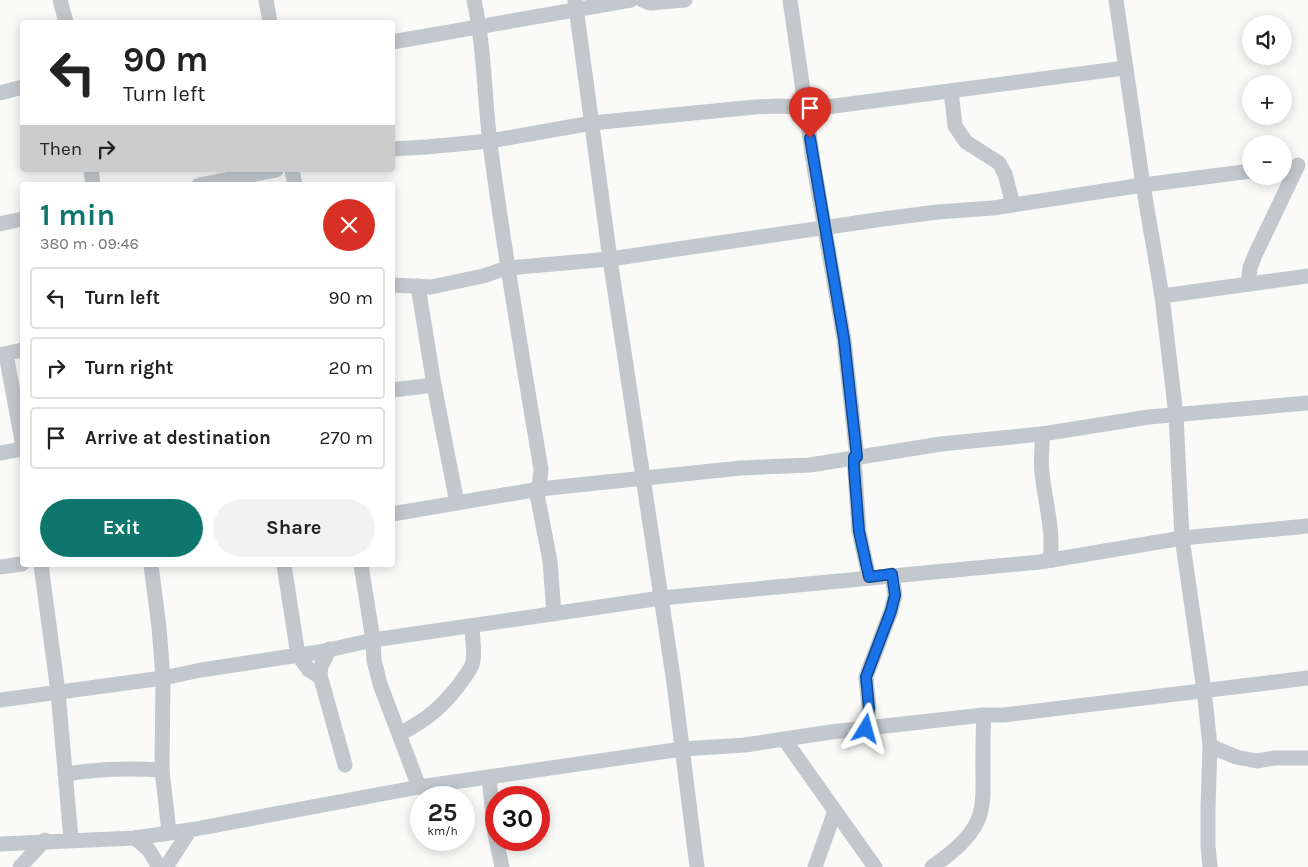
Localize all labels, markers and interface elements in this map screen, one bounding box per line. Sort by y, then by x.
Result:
map controls [1242,15,1292,185]
button: sound [1242,15,1292,65]
text: 90 m [123,39,209,80]
icon: left [40,40,105,105]
button: + [1242,75,1292,125]
text: Turn left [123,81,206,107]
pin [789,87,831,138]
icon: arrive [796,94,824,122]
icon: right [92,135,120,163]
button: − [1242,135,1292,185]
text: Then [40,138,82,160]
text: 1 min [40,197,115,233]
button: close [323,199,375,251]
text: 380 m · 09:46 [40,234,139,253]
icon: left [42,284,70,312]
text: Turn left [85,287,160,309]
text: 90 m [328,287,373,309]
icon: right [42,354,70,382]
text: Turn right [85,357,174,379]
text: 20 m [328,357,373,379]
icon: arrive [42,424,70,452]
text: Arrive at destination [85,427,271,449]
text: 270 m [320,427,373,449]
button: Exit [40,499,203,557]
button: Share [213,499,375,557]
position arrow [839,702,891,754]
speed limit sign: 30 [485,786,550,851]
text: 25 [428,798,457,827]
text: km/h [427,824,458,838]

